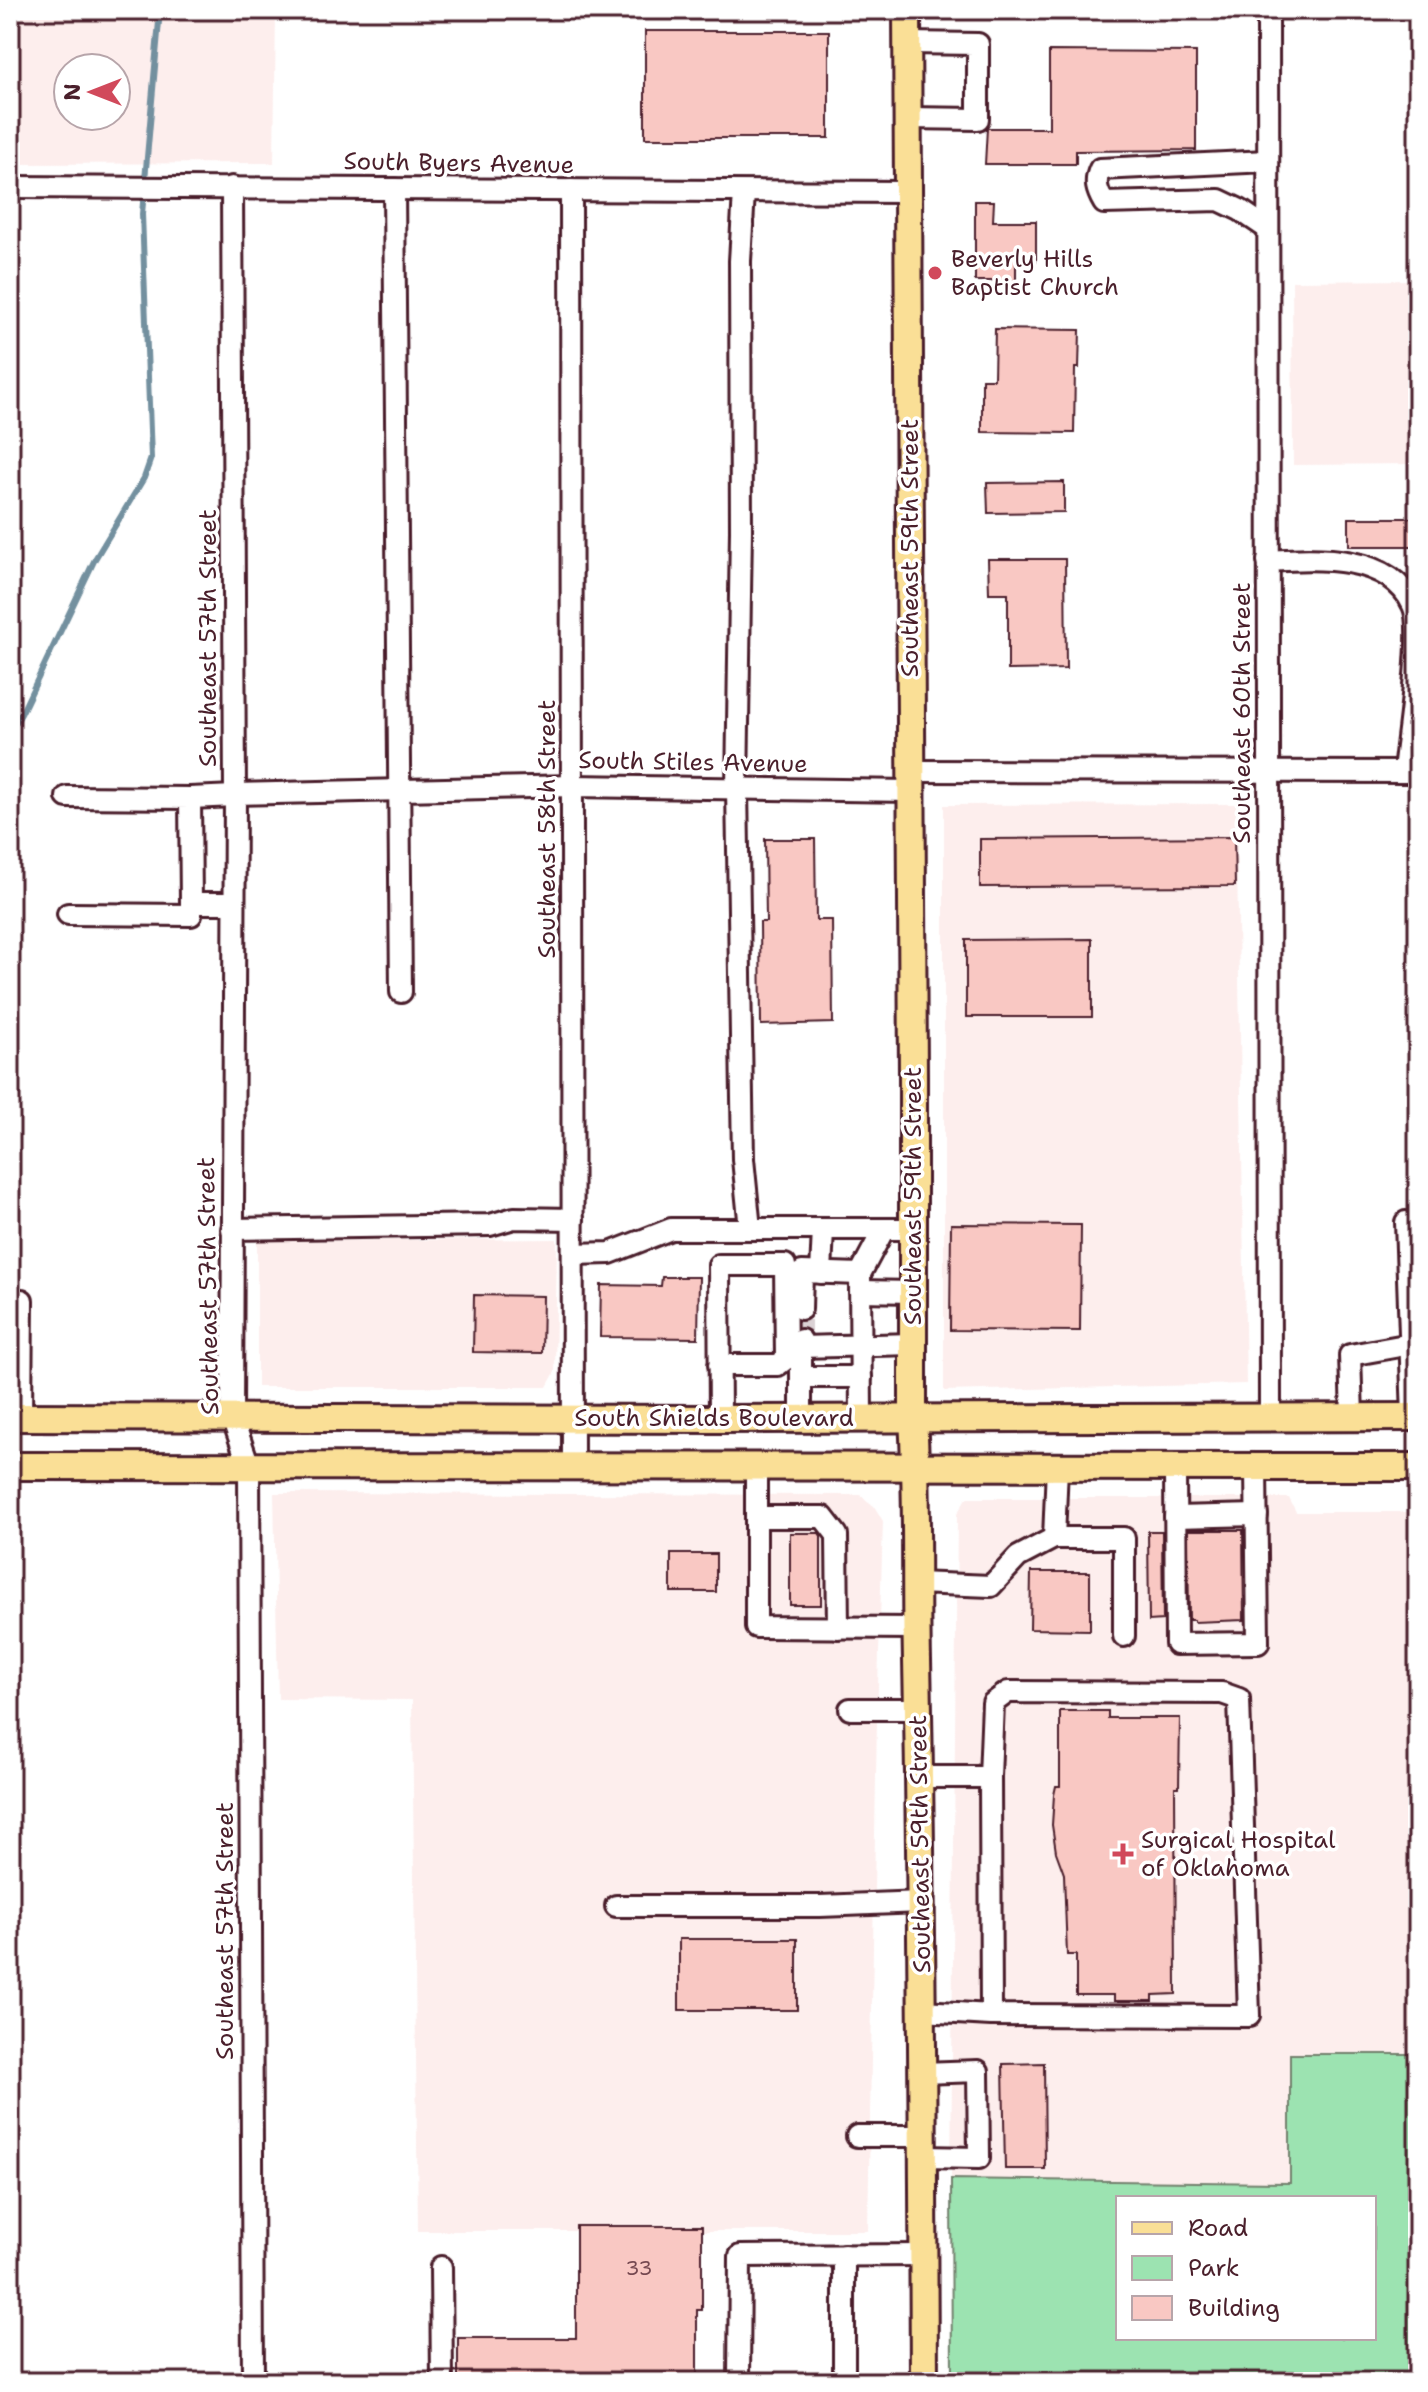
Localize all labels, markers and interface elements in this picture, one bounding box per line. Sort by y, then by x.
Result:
north arrow [52,52,132,132]
text: N [58,83,87,101]
street label: South Byers Avenue [343,145,575,181]
place label: Beverly Hills Baptist Church [951,243,1119,303]
marker: Beverly Hills Baptist Church [926,264,944,282]
street label: Southeast 59th Street [894,419,926,677]
street label: Southeast 57th Street [192,509,224,767]
street label: Southeast 60th Street [1226,582,1258,844]
street label: Southeast 58th Street [531,700,563,958]
street label: South Stiles Avenue [578,744,808,780]
street label: Southeast 59th Street [897,1067,929,1325]
street label: Southeast 57th Street [190,1157,226,1415]
street label: South Shields Boulevard [574,1402,854,1434]
street label: Southeast 59th Street [902,1715,938,1973]
street label: Southeast 57th Street [209,1802,241,2060]
place label: Surgical Hospital of Oklahoma [1141,1824,1336,1884]
marker: Surgical Hospital of Oklahoma [1112,1843,1134,1865]
legend [1116,2196,1376,2340]
text: Road [1188,2212,1248,2244]
text: Park [1188,2252,1240,2284]
house number: 33 [626,2255,652,2281]
text: Building [1188,2292,1280,2324]

